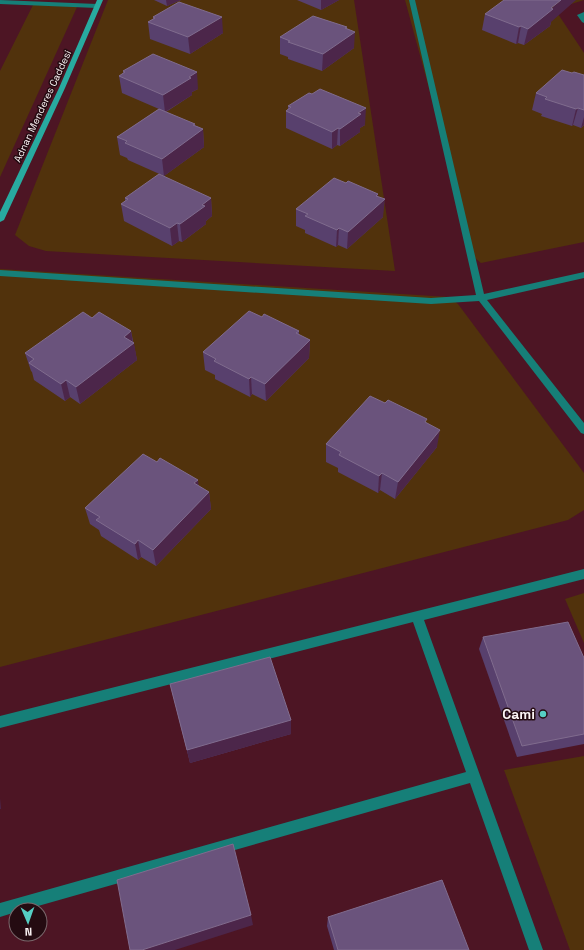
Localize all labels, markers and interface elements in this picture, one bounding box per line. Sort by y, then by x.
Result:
street label: Adnan Menderes Caddesi [11,48,74,164]
place label: Cami [502,705,535,723]
marker: Cami [538,709,548,719]
north arrow [8,902,48,942]
text: N [24,925,32,939]

